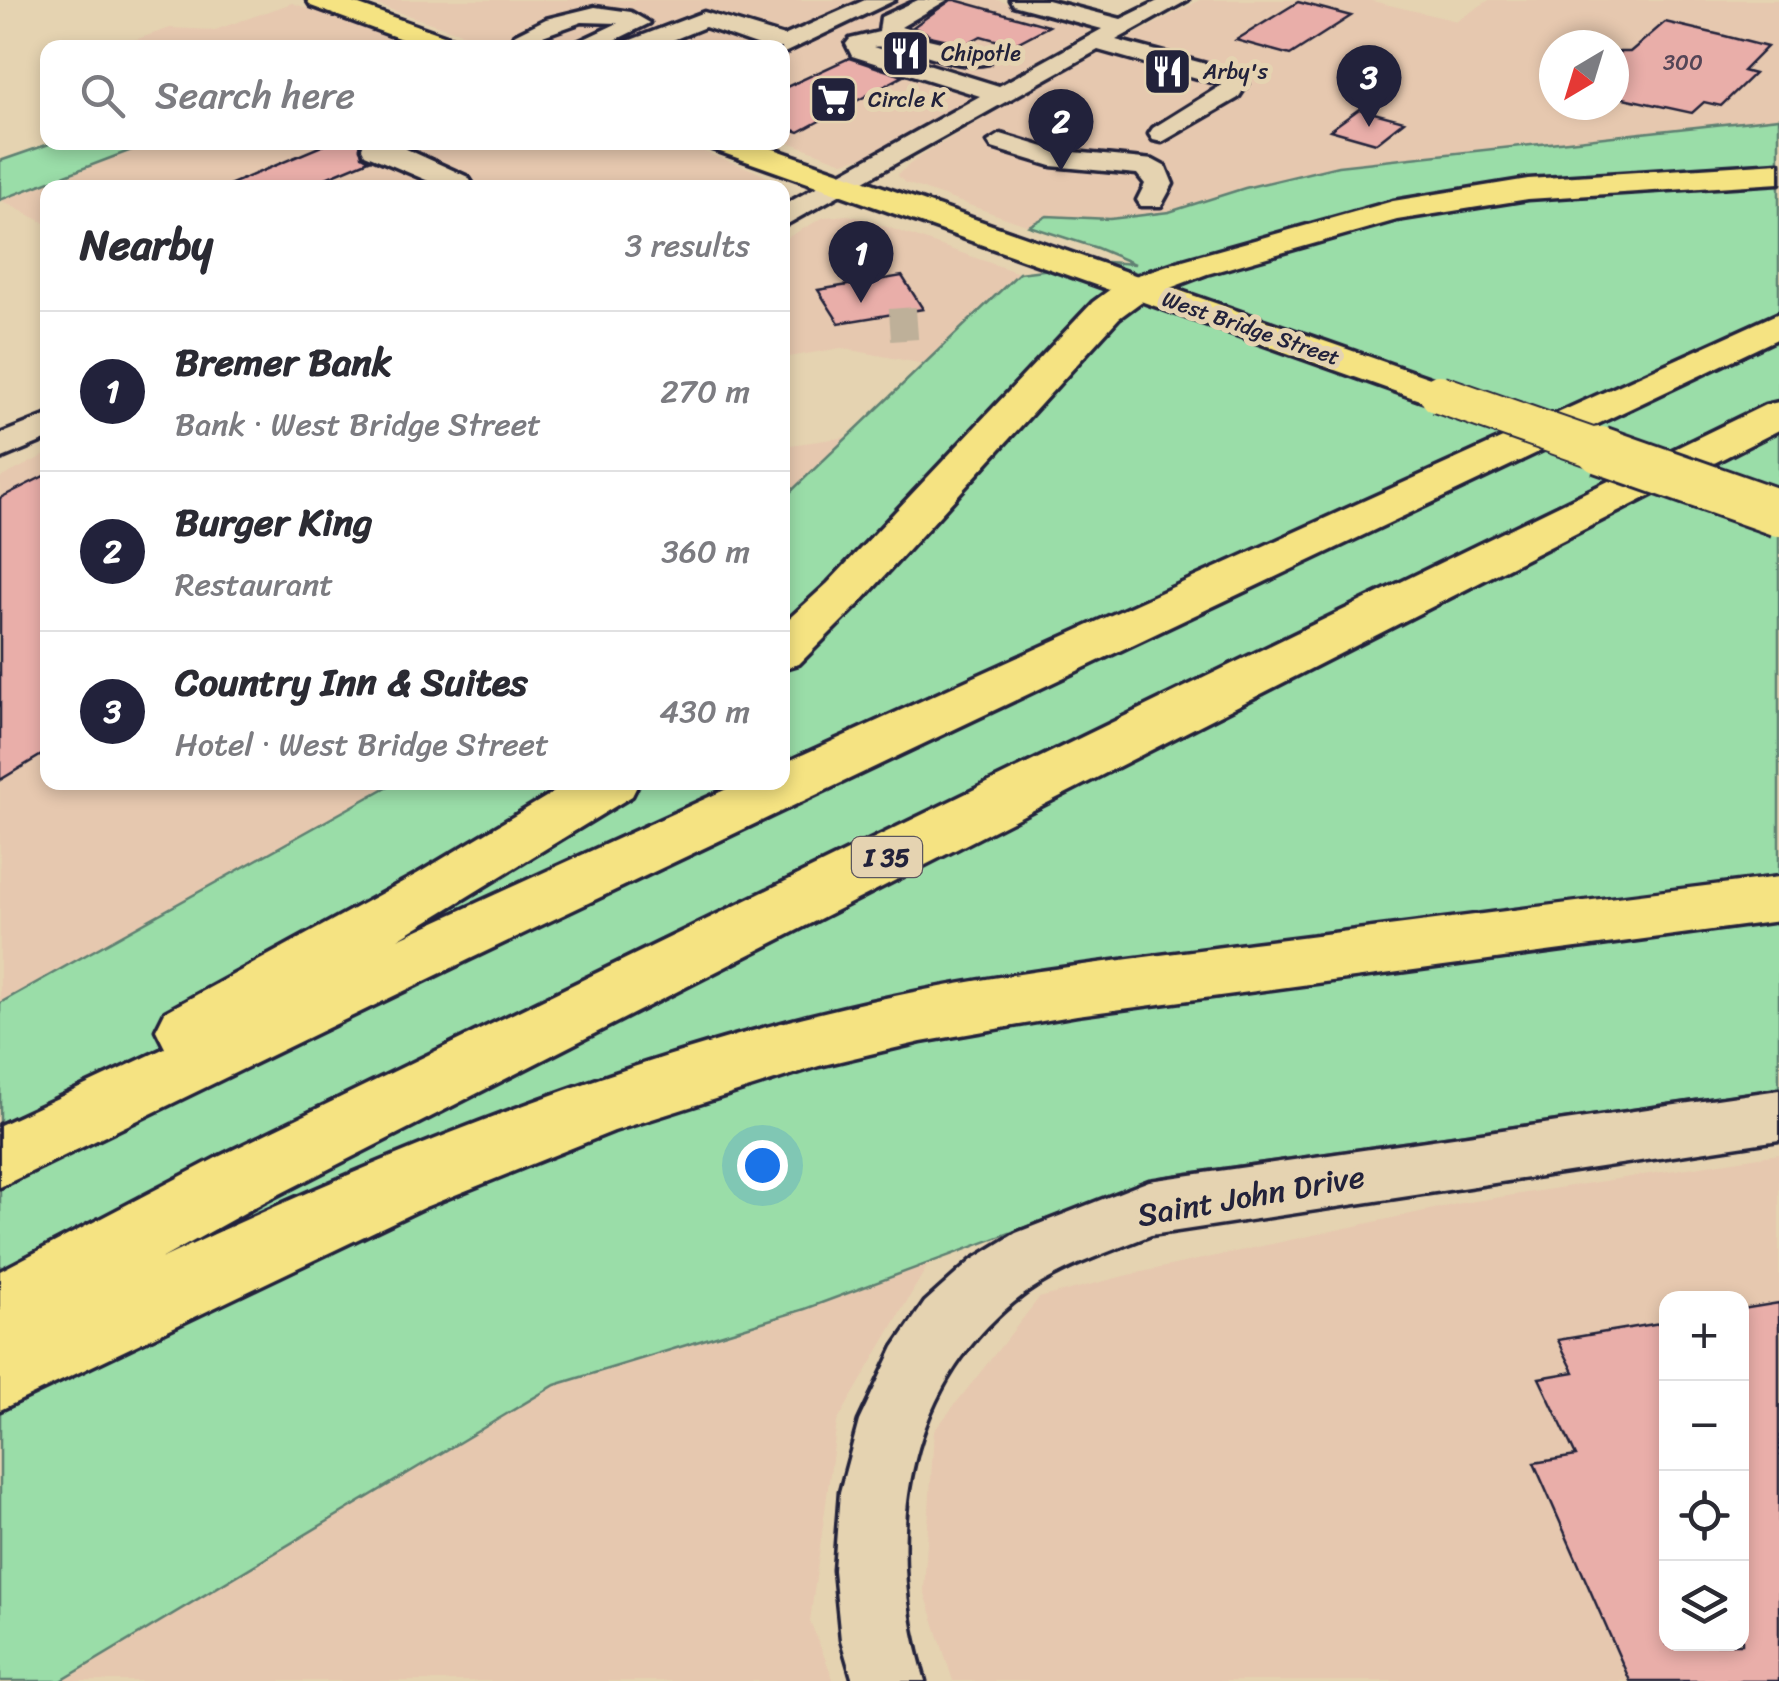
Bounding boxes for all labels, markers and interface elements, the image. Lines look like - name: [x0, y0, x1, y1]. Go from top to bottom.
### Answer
- restaurant icon: Chipotle: [880, 27, 932, 79]
- north arrow: [1539, 30, 1629, 120]
- place label: Chipotle: [941, 34, 1021, 73]
- search box: [40, 40, 790, 150]
- house number: 300: [1663, 43, 1703, 82]
- pin: 3: [1336, 44, 1402, 127]
- restaurant icon: Arby's: [1142, 45, 1194, 97]
- place label: Arby's: [1202, 52, 1269, 91]
- text: Search here: [155, 62, 355, 129]
- icon: search: [75, 68, 130, 123]
- supermarket icon: Circle K: [807, 73, 859, 125]
- place label: Circle K: [868, 80, 946, 119]
- pin: 2: [1028, 89, 1094, 171]
- text: Nearby: [80, 208, 213, 282]
- text: 3 results: [625, 217, 750, 274]
- pin: 1: [828, 220, 894, 303]
- street label: West Bridge Street: [1157, 279, 1346, 377]
- text: Bremer Bank: [175, 329, 392, 396]
- text: 1: [106, 363, 119, 420]
- text: 270 m: [660, 363, 750, 420]
- text: Bank · West Bridge Street: [175, 396, 541, 453]
- text: Burger King: [175, 489, 372, 556]
- text: 2: [103, 523, 122, 580]
- text: 360 m: [661, 523, 750, 580]
- text: Restaurant: [175, 556, 333, 613]
- text: Country Inn & Suites: [175, 649, 528, 716]
- text: 3: [104, 683, 121, 740]
- text: 430 m: [659, 683, 750, 740]
- text: Hotel · West Bridge Street: [175, 716, 549, 773]
- road number: I 35: [852, 837, 922, 877]
- your location: [737, 1140, 788, 1191]
- street label: Saint John Drive: [1133, 1148, 1369, 1244]
- map controls: [1659, 1291, 1749, 1651]
- button: +: [1659, 1291, 1749, 1381]
- button: −: [1659, 1381, 1749, 1471]
- button: locate: [1659, 1471, 1749, 1561]
- button: layers: [1659, 1561, 1749, 1651]

